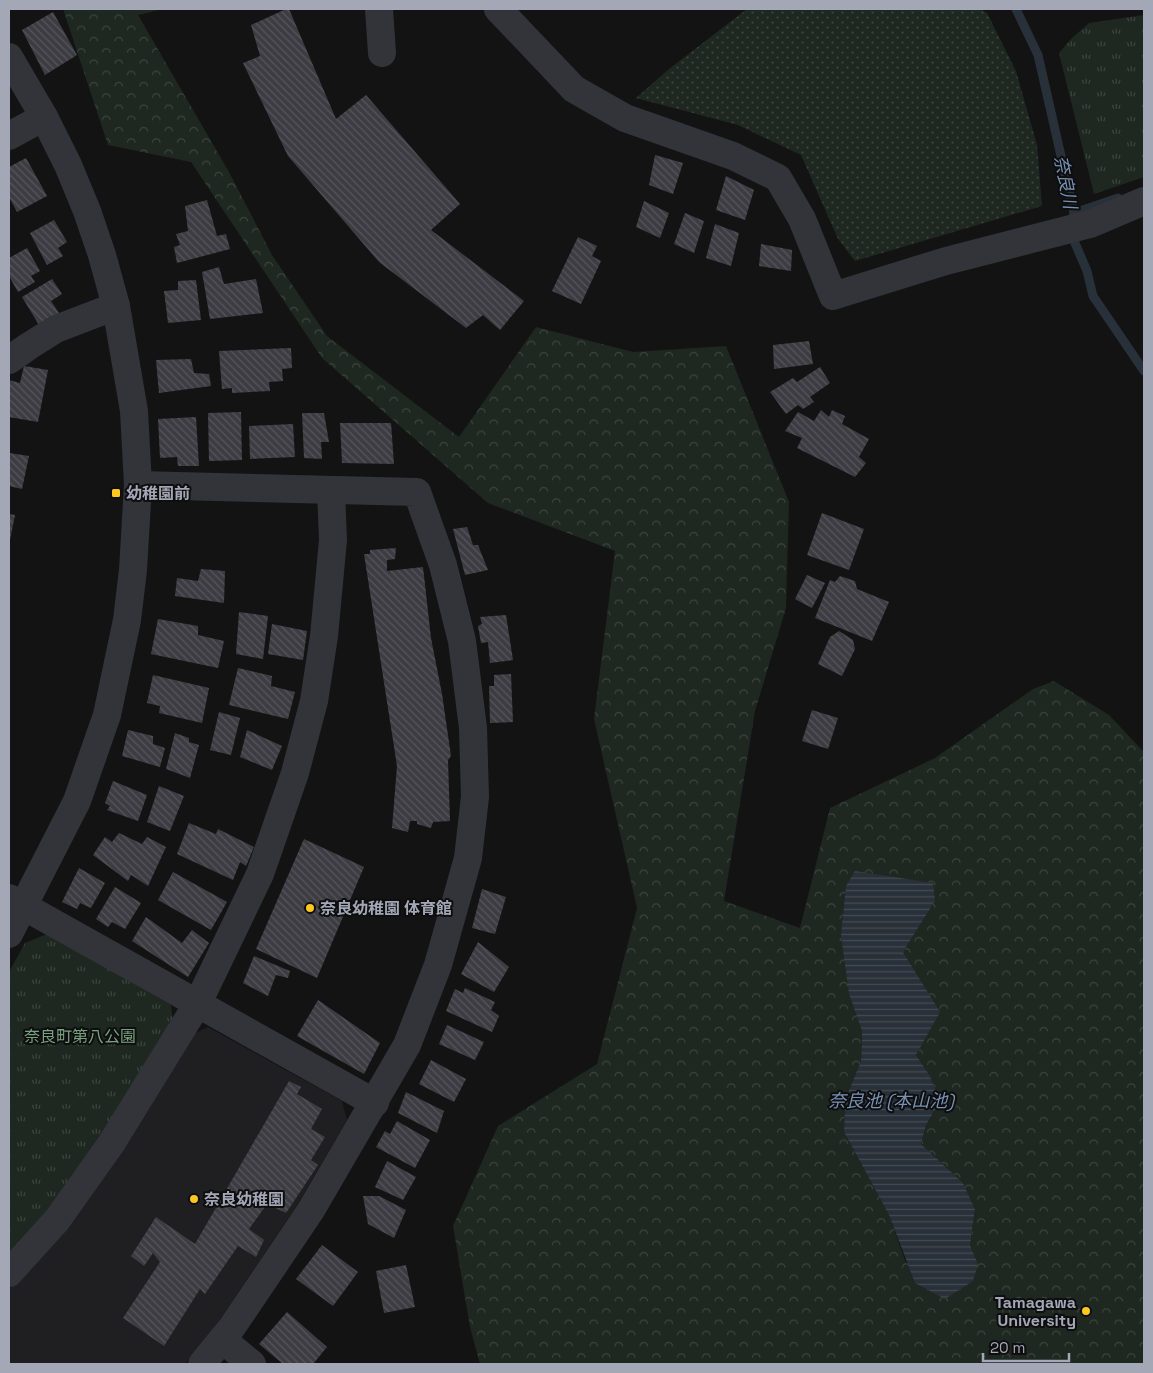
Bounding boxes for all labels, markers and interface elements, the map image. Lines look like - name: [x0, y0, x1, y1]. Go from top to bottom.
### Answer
- water label: 奈良川: [1050, 153, 1083, 213]
- place label: 幼稚園前: [126, 483, 190, 504]
- marker: 幼稚園前: [110, 487, 122, 499]
- place label: 奈良幼稚園 体育館: [320, 898, 452, 919]
- marker: 奈良幼稚園 体育館: [304, 902, 316, 914]
- park label: 奈良町第八公園: [24, 1026, 136, 1047]
- water label: 奈良池 (本山池): [828, 1089, 956, 1112]
- place label: 奈良幼稚園: [204, 1189, 284, 1210]
- marker: 奈良幼稚園: [188, 1193, 200, 1205]
- place label: Tamagawa University: [995, 1292, 1076, 1331]
- marker: Tamagawa University: [1080, 1305, 1092, 1317]
- scale bar: [983, 1330, 1069, 1362]
- text: 20 m: [990, 1338, 1025, 1357]

